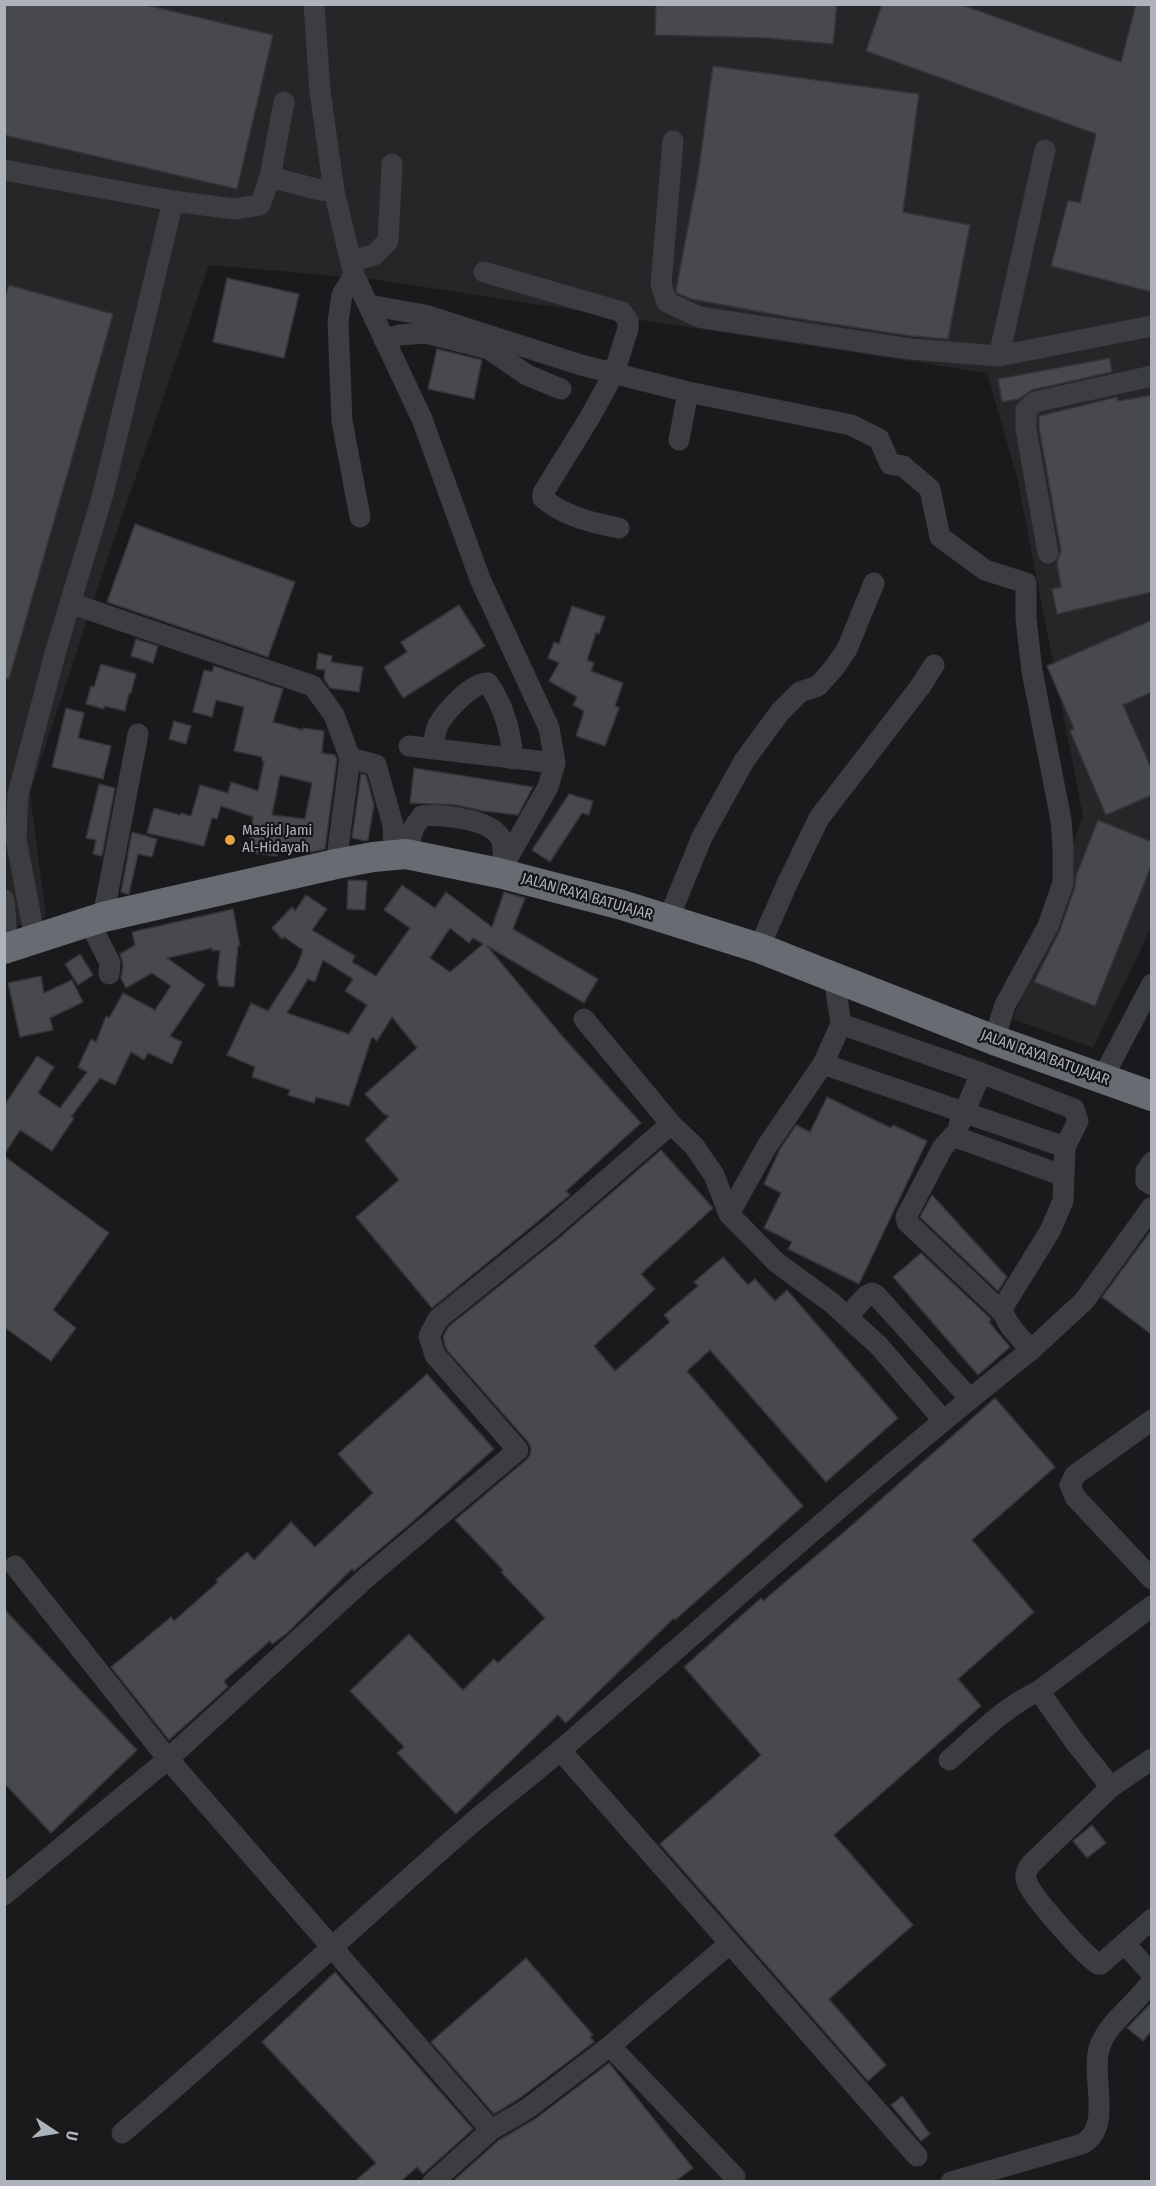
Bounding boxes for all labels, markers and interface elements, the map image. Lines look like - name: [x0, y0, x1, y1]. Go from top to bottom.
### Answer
- place label: Masjid Jami Al-Hidayah: [242, 822, 312, 857]
- marker: Masjid Jami Al-Hidayah: [223, 833, 237, 847]
- street label: JALAN RAYA BATUJAJAR: [519, 870, 655, 924]
- street label: JALAN RAYA BATUJAJAR: [978, 1026, 1112, 1090]
- north arrow: [24, 2102, 84, 2162]
- text: U: [62, 2129, 82, 2142]

